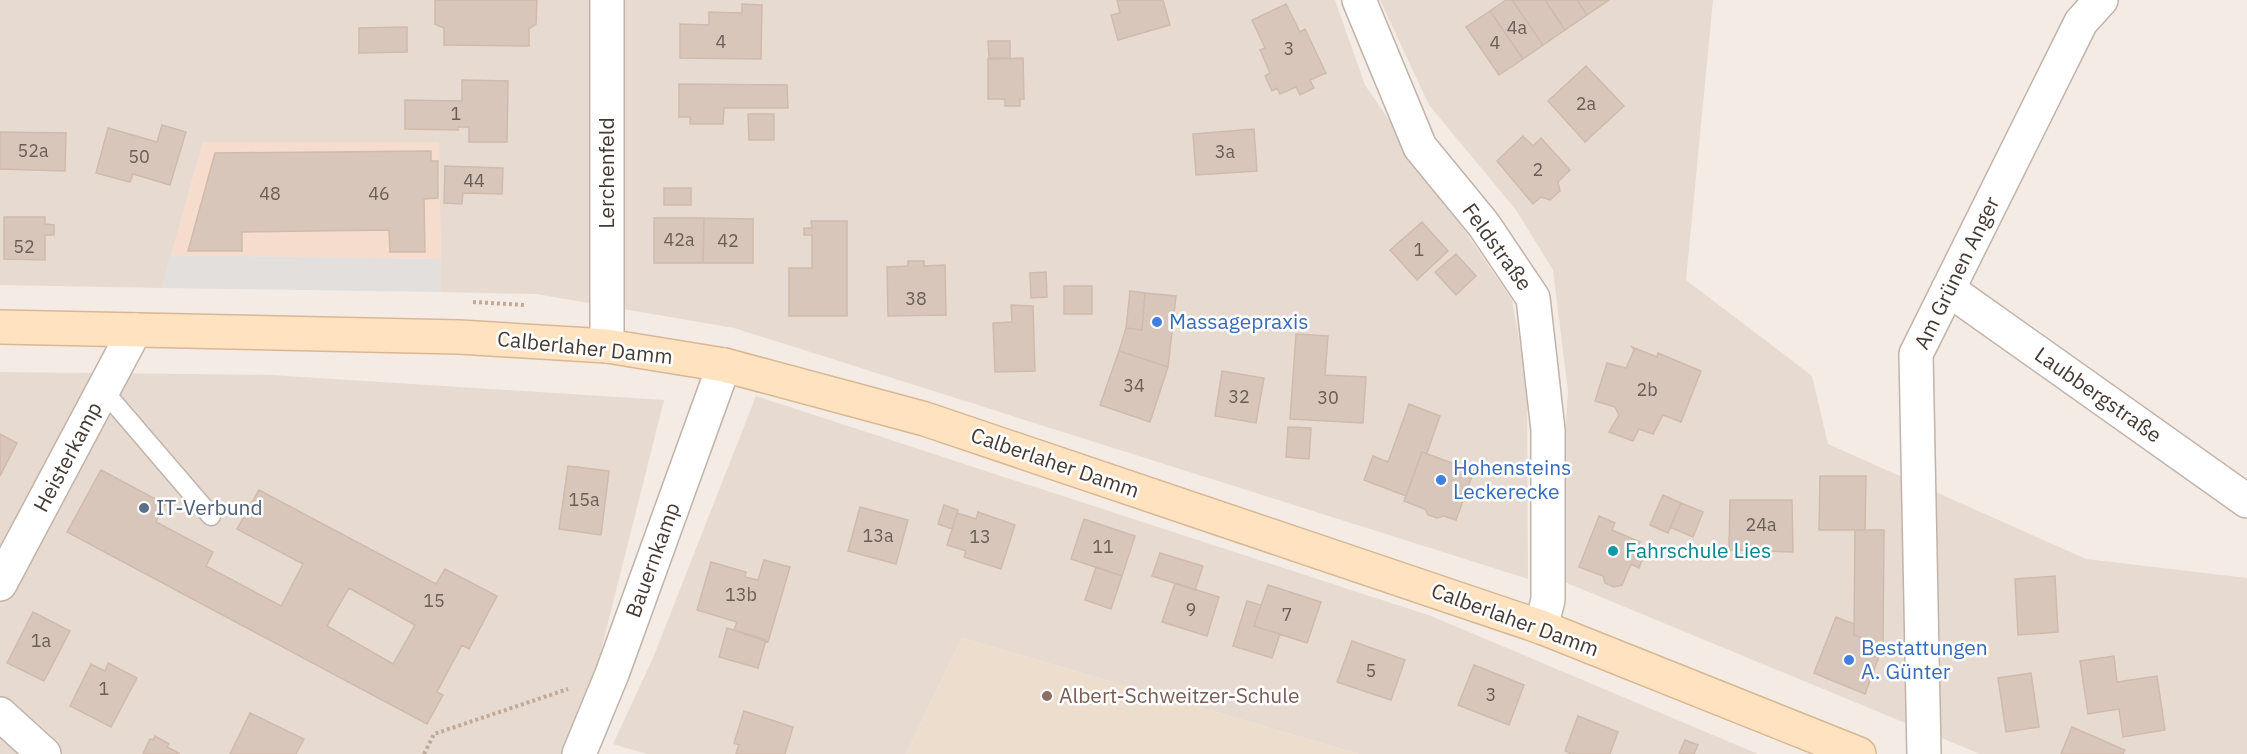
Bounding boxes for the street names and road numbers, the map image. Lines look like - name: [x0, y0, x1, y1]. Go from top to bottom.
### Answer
- street label: Lerchenfeld: [592, 117, 620, 229]
- street label: Am Grünen Anger: [1907, 191, 2005, 354]
- street label: Feldstraße: [1457, 197, 1539, 296]
- street label: Calberlaher Damm: [496, 324, 674, 370]
- street label: Laubbergstraße: [2029, 340, 2168, 448]
- street label: Heisterkamp: [26, 397, 108, 516]
- street label: Calberlaher Damm: [967, 420, 1143, 504]
- street label: Bauernkamp: [618, 498, 686, 621]
- street label: Calberlaher Damm: [1428, 576, 1603, 662]

